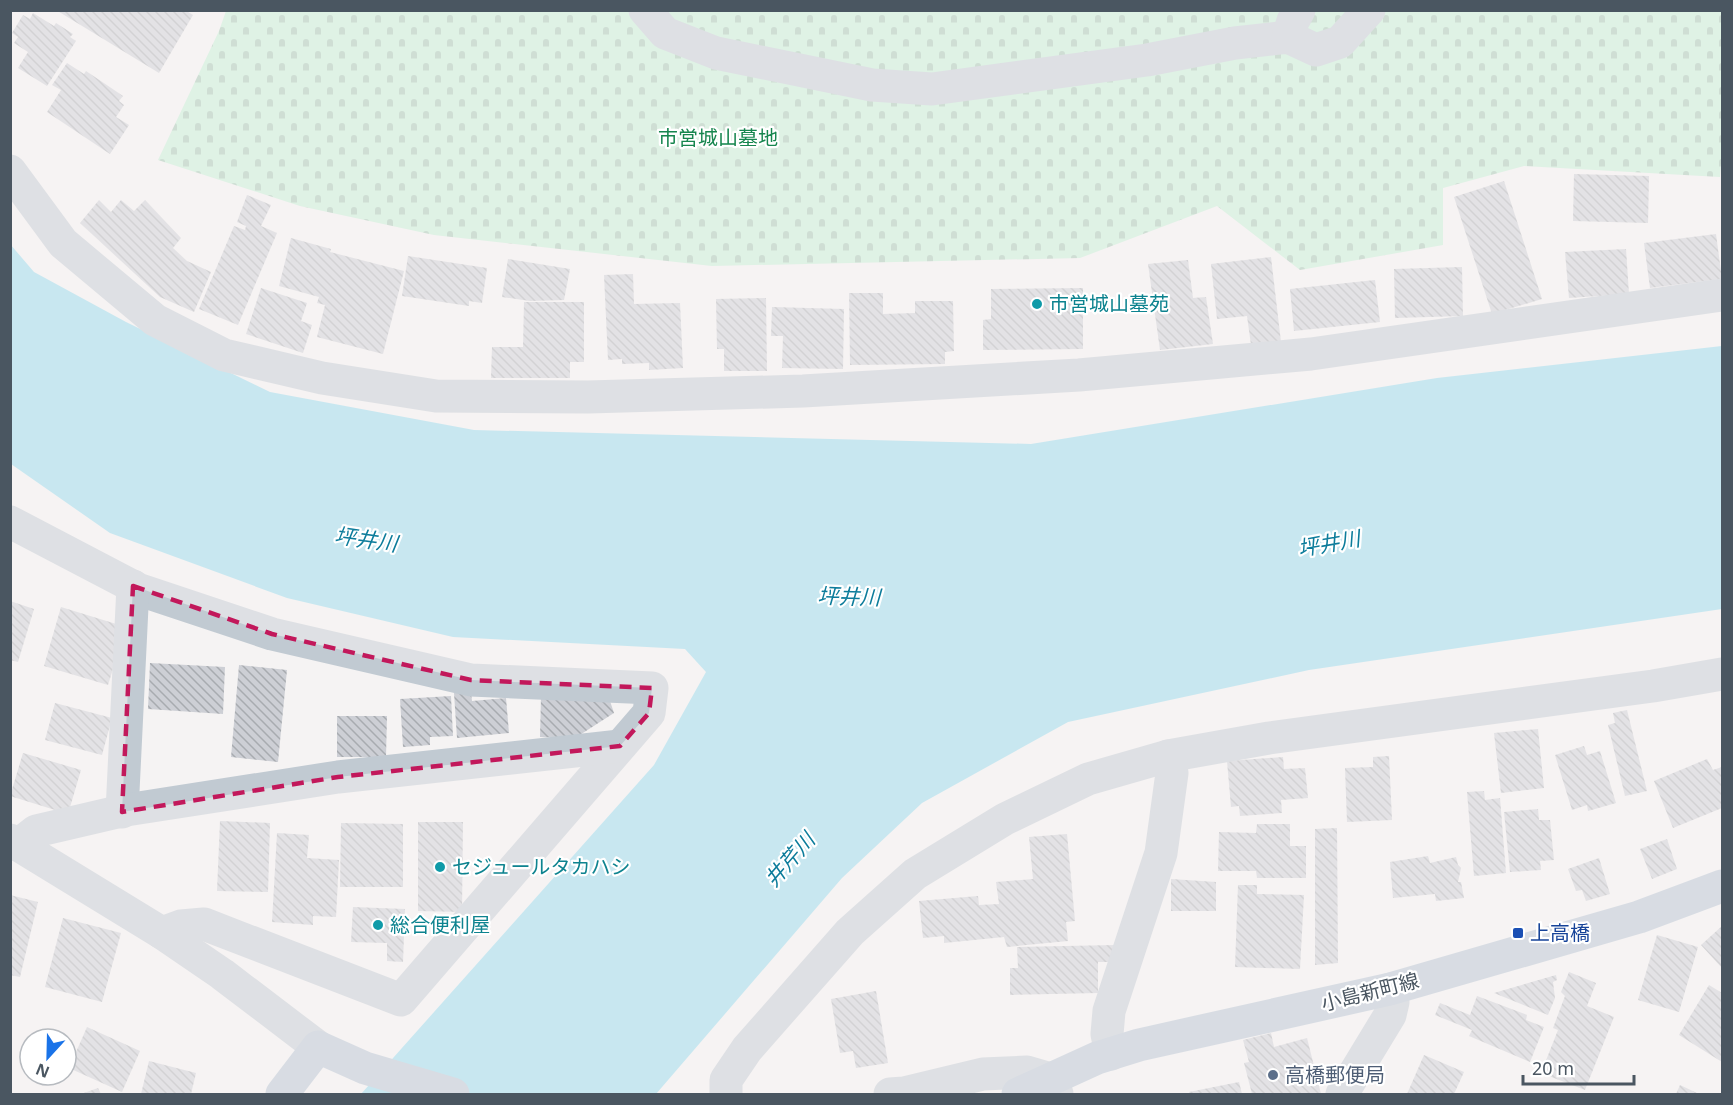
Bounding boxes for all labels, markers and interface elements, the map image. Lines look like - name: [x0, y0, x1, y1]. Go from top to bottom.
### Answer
- park label: 市営城山墓地: [658, 124, 778, 151]
- place label: 市営城山墓苑: [1049, 290, 1169, 317]
- marker: 市営城山墓苑: [1030, 297, 1044, 311]
- water label: 坪井川: [333, 521, 401, 558]
- water label: 坪井川: [1295, 523, 1364, 562]
- water label: 坪井川: [817, 581, 883, 611]
- water label: 井芹川: [758, 825, 822, 892]
- place label: セジュールタカハシ: [452, 853, 631, 880]
- marker: セジュールタカハシ: [433, 860, 447, 874]
- place label: 総合便利屋: [390, 911, 490, 938]
- marker: 総合便利屋: [371, 918, 385, 932]
- place label: 上高橋: [1530, 919, 1590, 946]
- marker: 上高橋: [1511, 926, 1525, 940]
- street label: 小島新町線: [1318, 966, 1422, 1017]
- north arrow: [18, 1027, 78, 1087]
- scale bar: [1523, 1048, 1634, 1086]
- text: 20 m: [1532, 1056, 1574, 1080]
- text: N: [32, 1058, 53, 1084]
- place label: 高橋郵便局: [1285, 1061, 1385, 1088]
- marker: 高橋郵便局: [1266, 1068, 1280, 1082]

